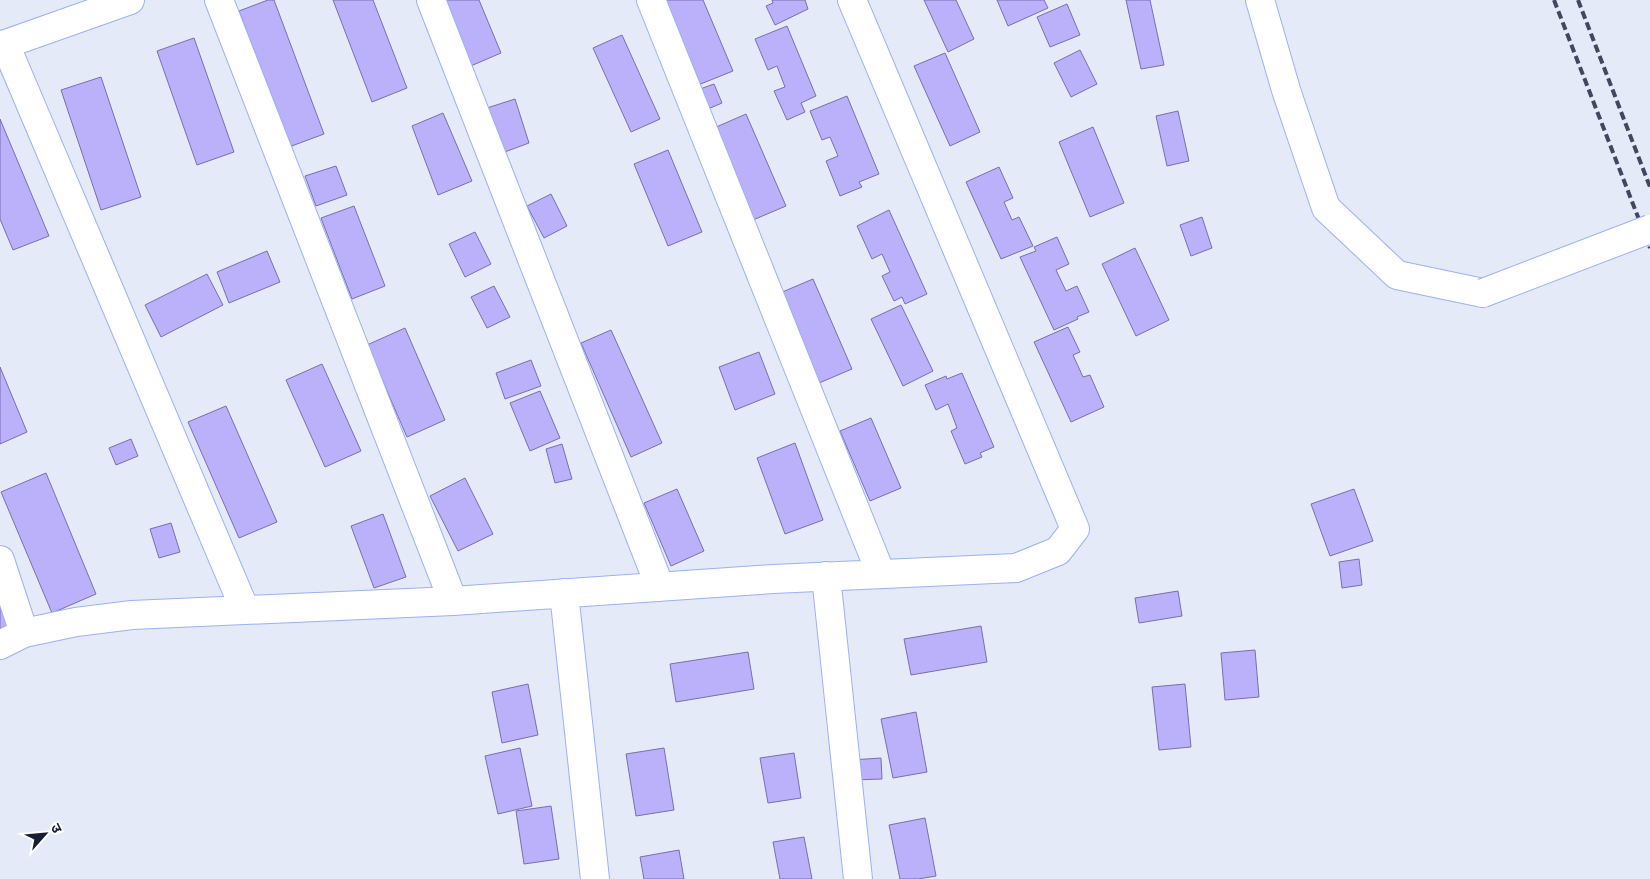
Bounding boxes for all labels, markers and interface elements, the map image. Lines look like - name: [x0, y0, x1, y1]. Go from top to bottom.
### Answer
- north arrow: [20, 809, 70, 859]
- text: उ: [47, 821, 66, 837]

